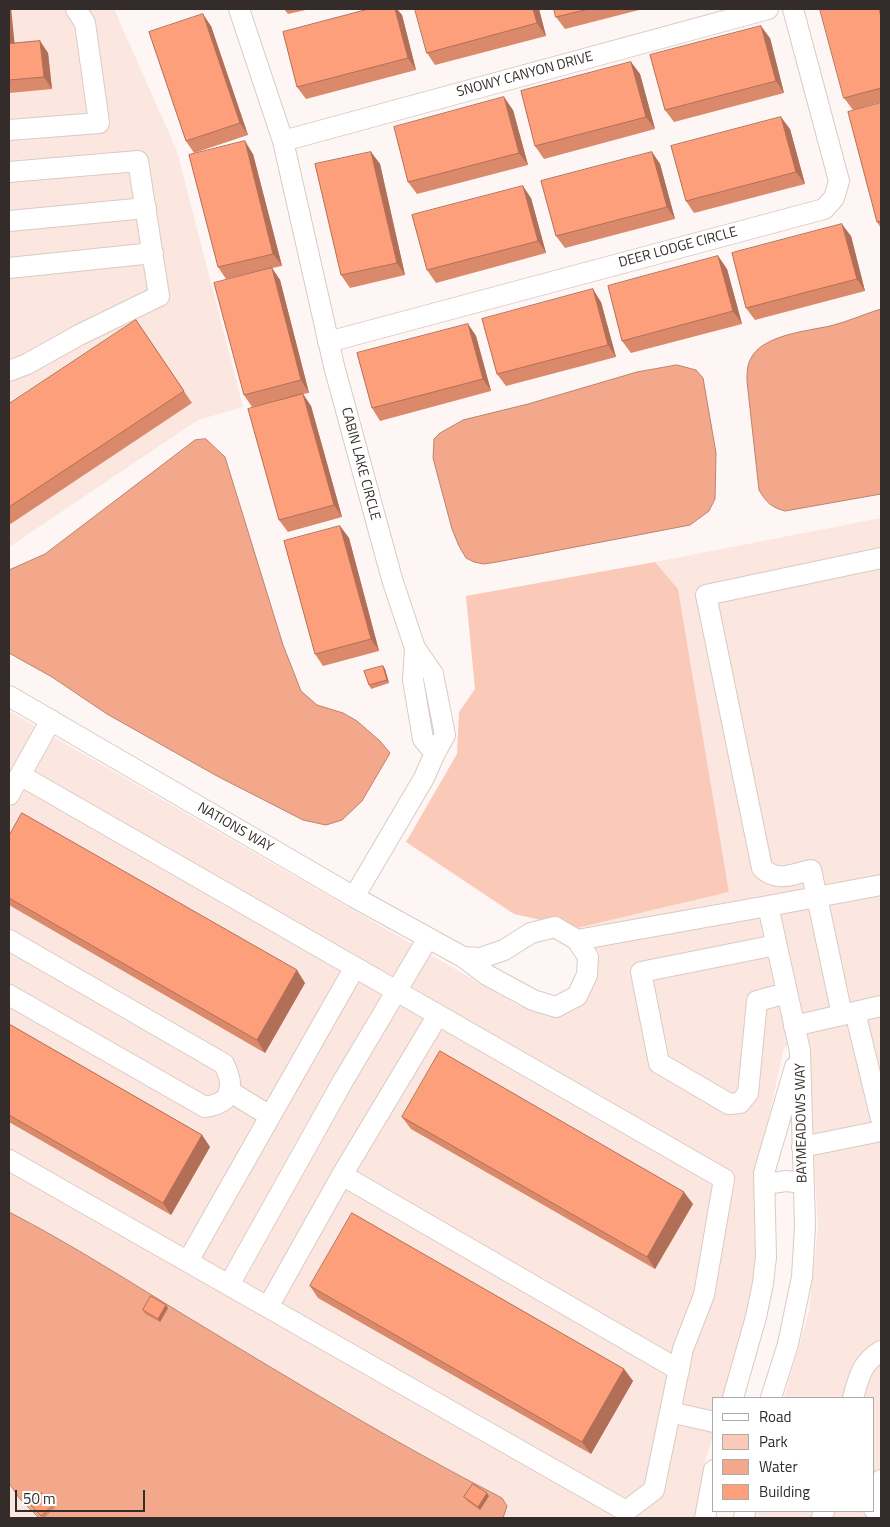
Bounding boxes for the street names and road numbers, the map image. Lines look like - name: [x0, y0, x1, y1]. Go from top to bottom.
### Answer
- street label: SNOWY CANYON DRIVE: [455, 49, 595, 101]
- street label: DEER LODGE CIRCLE: [617, 224, 739, 272]
- street label: CABIN LAKE CIRCLE: [337, 406, 383, 522]
- street label: NATIONS WAY: [194, 800, 276, 856]
- street label: BAYMEADOWS WAY: [793, 1063, 811, 1183]

